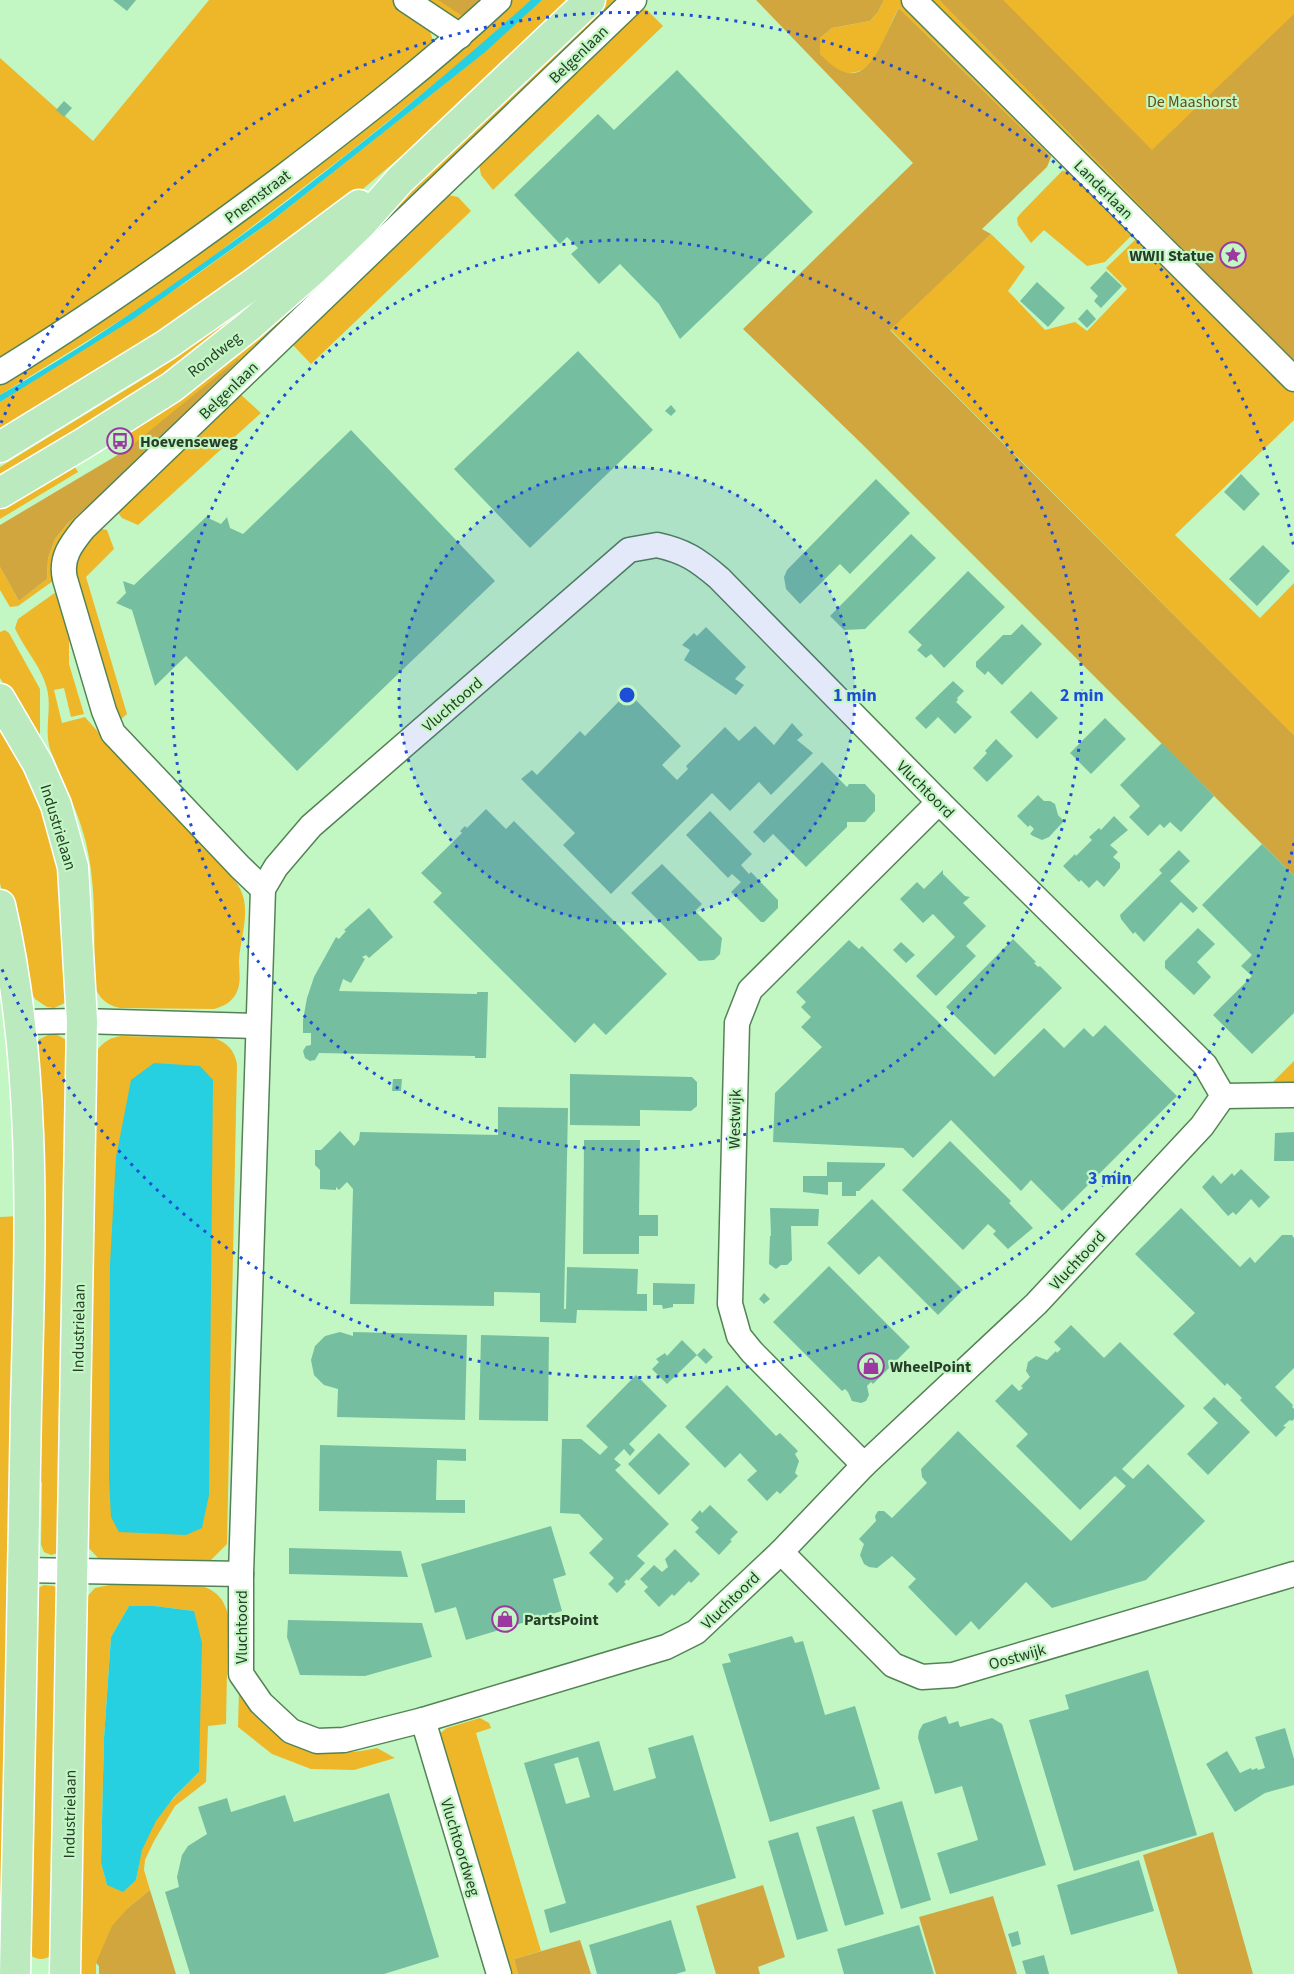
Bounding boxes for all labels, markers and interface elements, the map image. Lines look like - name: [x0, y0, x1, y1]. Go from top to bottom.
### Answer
- street label: Belgenlaan: [544, 21, 613, 89]
- park label: De Maashorst: [1147, 91, 1238, 113]
- street label: Landerlaan: [1069, 155, 1138, 224]
- street label: Pnemstraat: [220, 164, 296, 229]
- place icon: WWII Statue: [1218, 240, 1248, 270]
- place label: WWII Statue: [1129, 245, 1214, 267]
- street label: Rondweg: [183, 327, 246, 383]
- street label: Belgenlaan: [194, 357, 263, 425]
- bus stop icon: Hoevenseweg: [105, 426, 135, 456]
- place label: Hoevenseweg: [140, 431, 238, 453]
- street label: Vluchtoord: [418, 672, 488, 737]
- text: 1 min: [833, 683, 877, 708]
- text: 2 min: [1060, 683, 1104, 708]
- centre of rings: [617, 685, 637, 705]
- street label: Vluchtoord: [891, 756, 959, 824]
- street label: Industrielaan: [35, 782, 82, 873]
- street label: Westwijk: [723, 1089, 747, 1149]
- text: 3 min: [1088, 1166, 1132, 1191]
- street label: Vluchtoord: [1045, 1226, 1111, 1295]
- street label: Industrielaan: [67, 1283, 91, 1373]
- shop icon: WheelPoint: [856, 1351, 886, 1381]
- place label: WheelPoint: [890, 1356, 971, 1378]
- street label: Vluchtoord: [696, 1567, 765, 1634]
- street label: Vluchtoord: [231, 1590, 253, 1664]
- shop icon: PartsPoint: [490, 1604, 520, 1634]
- place label: PartsPoint: [524, 1609, 599, 1631]
- street label: Oostwijk: [986, 1638, 1048, 1676]
- street label: Industrielaan: [58, 1769, 82, 1859]
- street label: Vluchtoordweg: [435, 1796, 485, 1899]

